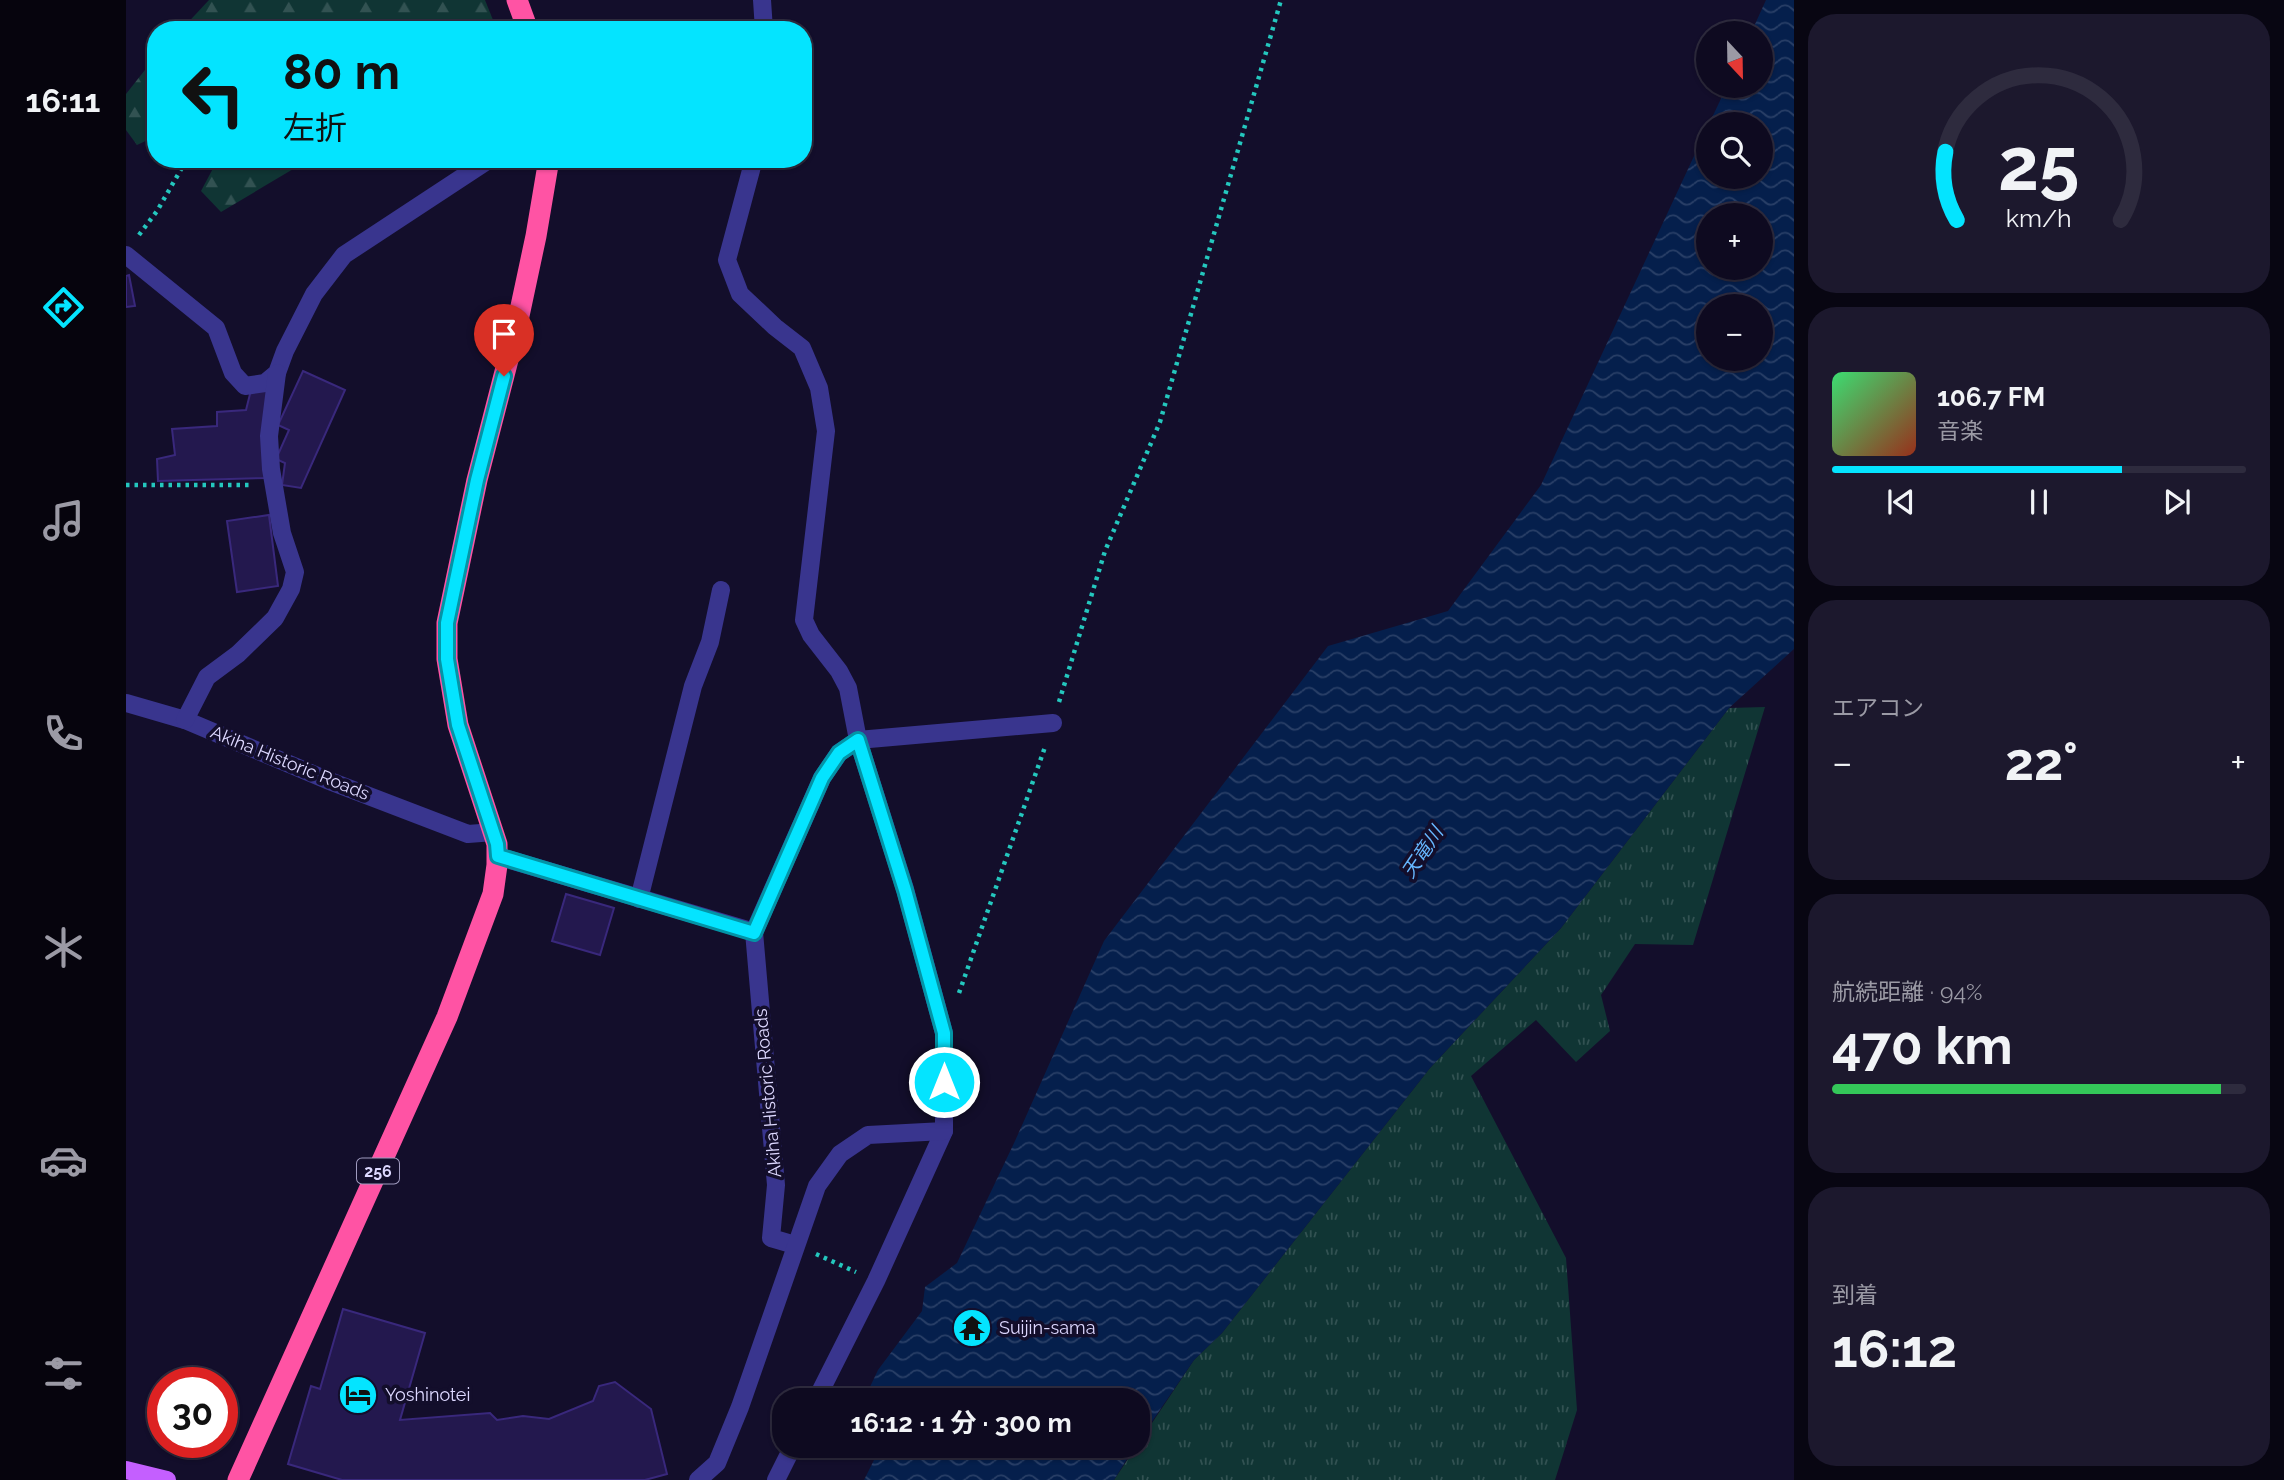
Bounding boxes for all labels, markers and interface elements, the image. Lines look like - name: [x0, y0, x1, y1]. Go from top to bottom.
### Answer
- north arrow: [1696, 21, 1773, 98]
- map controls: [1696, 21, 1773, 371]
- text: 80 m: [283, 43, 400, 100]
- icon: left: [168, 49, 259, 140]
- text: 16:11: [26, 82, 100, 119]
- text: 左折: [283, 109, 347, 146]
- button: search: [1696, 112, 1773, 189]
- text: 25: [1998, 122, 2080, 207]
- text: km/h: [2006, 202, 2072, 232]
- button: +: [1696, 203, 1773, 280]
- icon: directions: [39, 283, 88, 332]
- button: −: [1696, 294, 1773, 371]
- pin: [474, 304, 534, 376]
- icon: arrive: [485, 315, 523, 353]
- text: 106.7 FM: [1937, 382, 2045, 412]
- text: 音楽: [1937, 417, 1983, 444]
- icon: previous: [1882, 483, 1920, 521]
- icon: pause: [2020, 483, 2058, 521]
- icon: next: [2158, 483, 2196, 521]
- icon: music: [39, 496, 88, 545]
- text: エアコン: [1832, 694, 1924, 721]
- icon: phone: [39, 709, 88, 758]
- street label: Akiha Historic Roads: [208, 721, 373, 804]
- text: 22°: [2005, 731, 2078, 792]
- text: −: [1832, 740, 1852, 785]
- text: +: [2230, 740, 2246, 785]
- water label: 天竜川: [1397, 821, 1448, 882]
- icon: climate: [39, 923, 88, 972]
- text: 航続距離 · 94%: [1832, 978, 1983, 1005]
- street label: Akiha Historic Roads: [750, 1007, 785, 1178]
- text: 470 km: [1832, 1015, 2013, 1076]
- position arrow: [907, 1045, 981, 1119]
- icon: car: [39, 1136, 88, 1185]
- road number: 256: [357, 1158, 399, 1184]
- text: 到着: [1832, 1281, 1878, 1308]
- temple icon: Suijin-sama: [951, 1307, 993, 1349]
- place label: Suijin-sama: [999, 1317, 1095, 1338]
- text: 16:12: [1832, 1318, 1957, 1379]
- icon: filters: [39, 1349, 88, 1398]
- speed limit sign: 30: [147, 1367, 238, 1458]
- hotel icon: Yoshinotei: [337, 1374, 379, 1416]
- place label: Yoshinotei: [385, 1384, 470, 1405]
- text: 16:12 · 1 分 · 300 m: [850, 1408, 1072, 1438]

